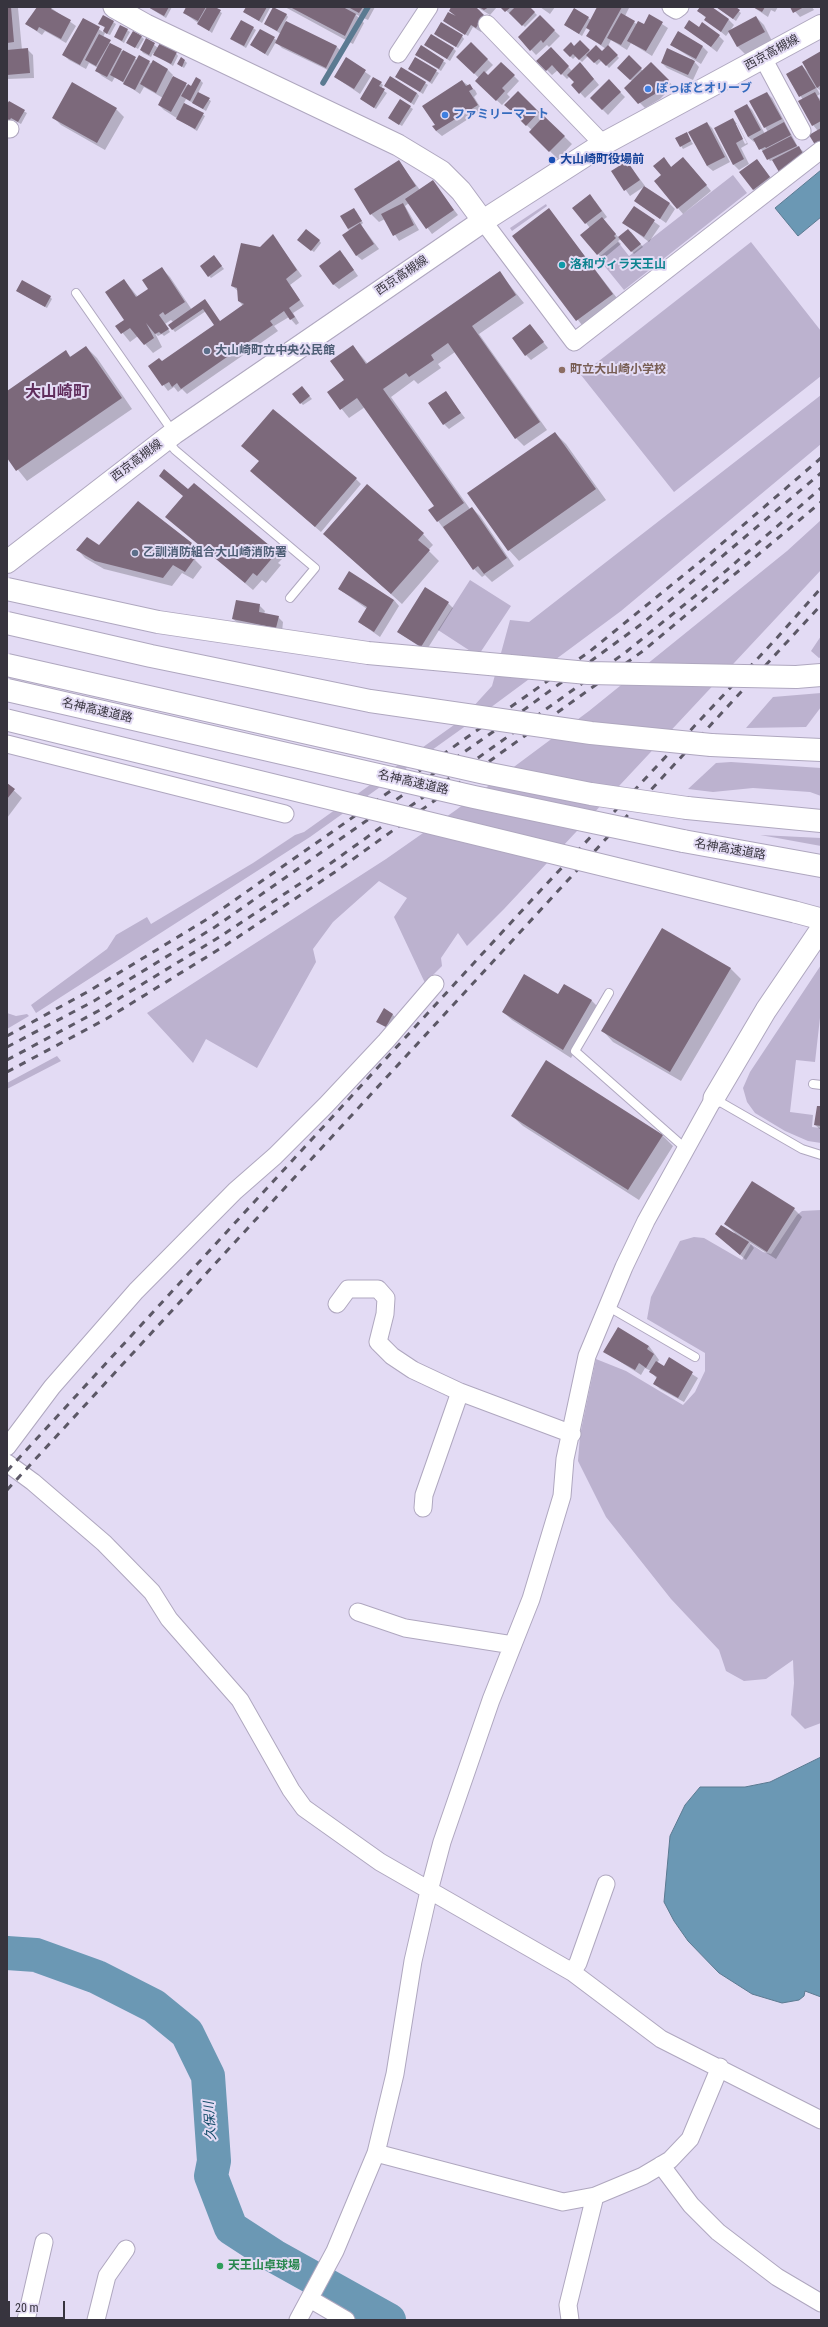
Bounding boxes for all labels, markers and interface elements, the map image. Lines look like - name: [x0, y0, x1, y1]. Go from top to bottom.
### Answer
- street label: 西京高槻線: [742, 32, 802, 74]
- place label: ぽっぽとオリーブ: [656, 82, 752, 96]
- marker: ぽっぽとオリーブ: [643, 84, 653, 94]
- place label: ファミリーマート: [453, 108, 549, 122]
- marker: ファミリーマート: [440, 110, 450, 120]
- place label: 大山崎町役場前: [560, 153, 644, 167]
- marker: 大山崎町役場前: [547, 155, 557, 165]
- street label: 西京高槻線: [373, 253, 431, 299]
- place label: 洛和ヴィラ天王山: [570, 258, 666, 272]
- marker: 洛和ヴィラ天王山: [557, 260, 567, 270]
- place label: 大山崎町立中央公民館: [215, 344, 335, 358]
- marker: 大山崎町立中央公民館: [202, 346, 212, 356]
- place label: 町立大山崎小学校: [570, 363, 666, 377]
- marker: 町立大山崎小学校: [557, 365, 567, 375]
- district label: 大山崎町: [25, 383, 89, 403]
- street label: 西京高槻線: [109, 437, 165, 485]
- place label: 乙訓消防組合大山崎消防署: [143, 546, 287, 560]
- marker: 乙訓消防組合大山崎消防署: [130, 548, 140, 558]
- street label: 名神高速道路: [60, 696, 134, 726]
- street label: 名神高速道路: [376, 768, 450, 798]
- street label: 名神高速道路: [693, 837, 767, 863]
- water label: 久保川: [202, 2101, 220, 2141]
- place label: 天王山卓球場: [228, 2259, 300, 2273]
- marker: 天王山卓球場: [215, 2261, 225, 2271]
- scale bar: [10, 2293, 67, 2319]
- text: 20 m: [15, 2301, 39, 2315]

